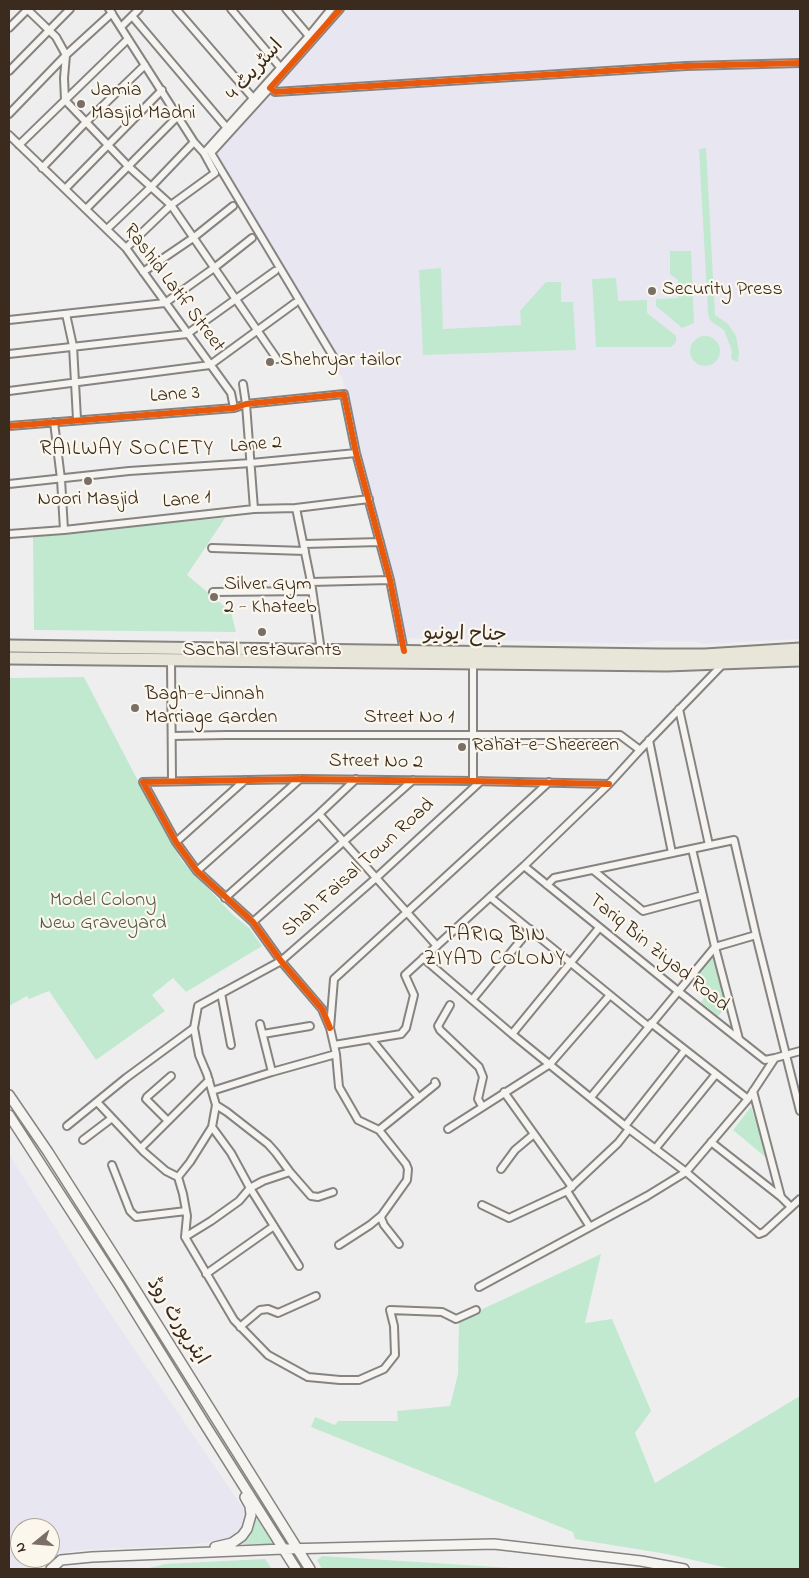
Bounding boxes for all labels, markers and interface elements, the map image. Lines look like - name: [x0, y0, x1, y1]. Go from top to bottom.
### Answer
- street label: اسٹریٹ 4: [222, 35, 290, 107]
- place label: Jamia Masjid Madni: [91, 80, 196, 127]
- marker: Jamia Masjid Madni: [75, 98, 87, 110]
- street label: Rashid Latif Street: [117, 220, 229, 358]
- place label: Security Press: [662, 279, 783, 303]
- marker: Security Press: [646, 285, 658, 297]
- place label: Shehryar tailor: [280, 350, 401, 374]
- marker: Shehryar tailor: [264, 356, 276, 368]
- street label: Lane 3: [149, 382, 201, 410]
- street label: Lane 2: [229, 432, 283, 460]
- district label: RAILWAY SOCIETY: [38, 438, 216, 464]
- marker: Noori Masjid: [82, 475, 94, 487]
- street label: Lane 1: [162, 487, 212, 515]
- place label: Noori Masjid: [37, 489, 139, 513]
- place label: Silver Gym 2 - Khateeb: [224, 574, 317, 621]
- marker: Silver Gym 2 - Khateeb: [208, 591, 220, 603]
- street label: جناح ایونیو: [423, 623, 507, 649]
- marker: Sachal restaurants: [256, 626, 268, 638]
- place label: Sachal restaurants: [182, 640, 342, 664]
- place label: Bagh-e-Jinnah Marriage Garden: [145, 684, 277, 731]
- marker: Bagh-e-Jinnah Marriage Garden: [129, 702, 141, 714]
- street label: Street No 1: [364, 707, 454, 731]
- place label: Rahat-e-Sheereen: [472, 735, 619, 759]
- marker: Rahat-e-Sheereen: [456, 741, 468, 753]
- street label: Street No 2: [329, 750, 423, 776]
- street label: Shah Faisal Town Road: [278, 794, 440, 944]
- park label: Model Colony New Graveyard: [40, 890, 166, 937]
- street label: Tariq Bin Ziyad Road: [583, 890, 733, 1018]
- district label: TARIQ BIN ZIYAD COLONY: [422, 924, 568, 974]
- street label: ایئرپورٹ روڈ: [140, 1274, 212, 1370]
- north arrow: [10, 1518, 60, 1568]
- text: N: [10, 1540, 33, 1555]

